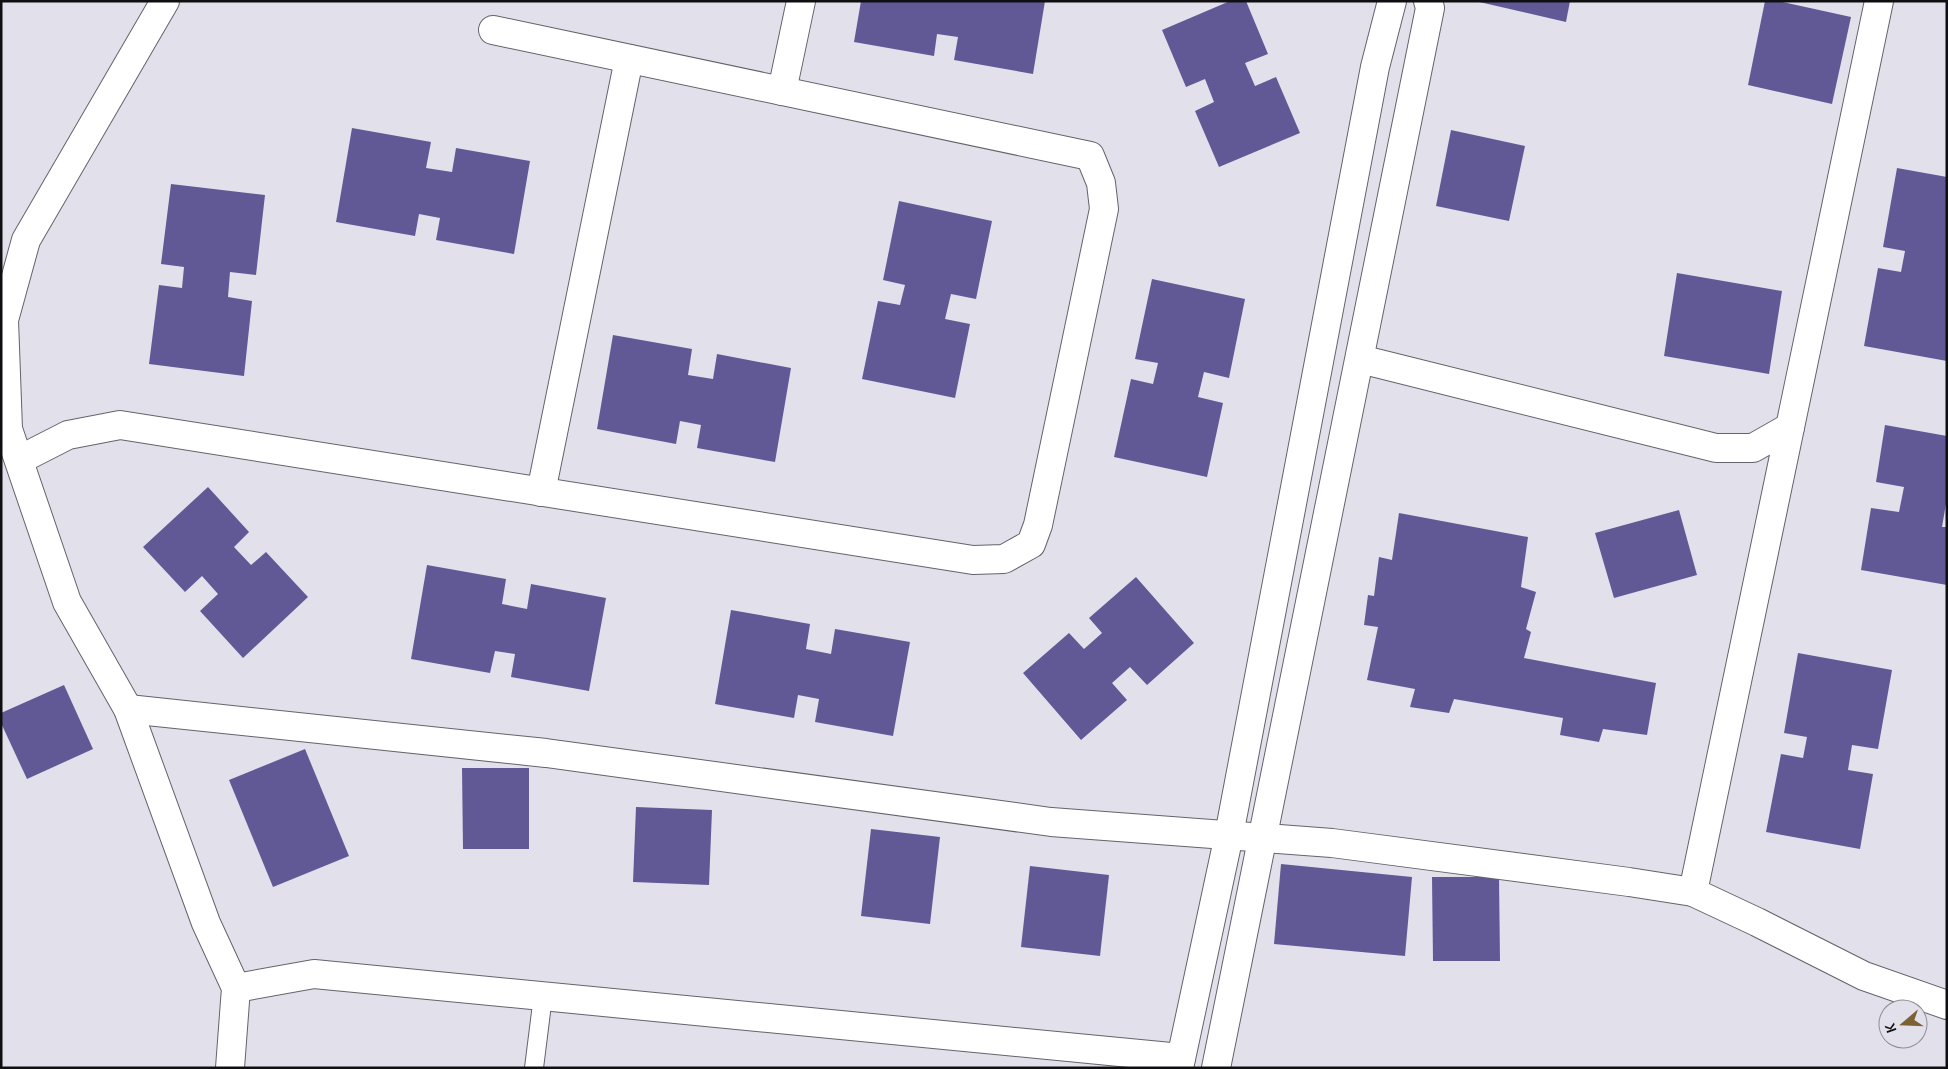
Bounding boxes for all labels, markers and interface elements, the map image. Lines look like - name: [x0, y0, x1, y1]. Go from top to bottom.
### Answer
- north arrow: [1878, 999, 1928, 1049]
- text: K: [1881, 1021, 1901, 1035]

